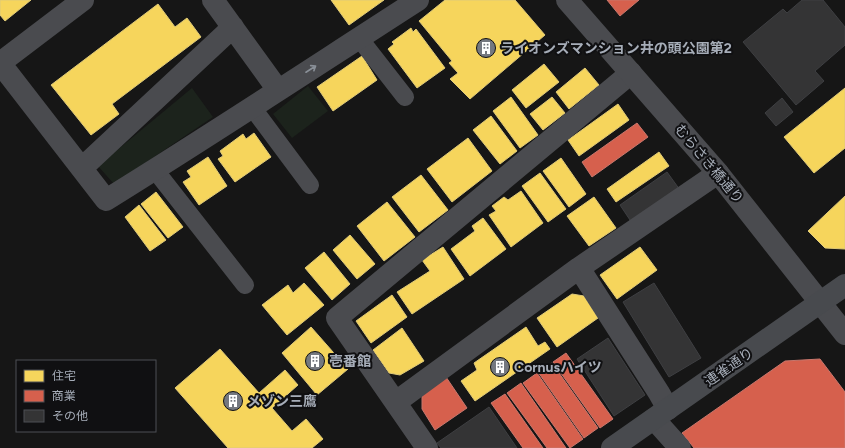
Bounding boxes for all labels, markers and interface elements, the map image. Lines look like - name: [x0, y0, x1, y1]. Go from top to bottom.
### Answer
- building icon: ライオンズマンション井の頭公園第2: [475, 37, 497, 59]
- place label: ライオンズマンション井の頭公園第2: [500, 40, 732, 57]
- one-way arrow: [305, 65, 316, 73]
- street label: むらさき橋通り: [671, 121, 747, 207]
- street label: 連雀通り: [701, 344, 757, 390]
- building icon: 壱番館: [304, 350, 326, 372]
- place label: 壱番館: [329, 353, 371, 370]
- building icon: Cornusハイツ: [489, 356, 511, 378]
- place label: Cornusハイツ: [514, 359, 602, 376]
- legend: [16, 360, 156, 432]
- text: 住宅: [52, 369, 76, 383]
- text: 商業: [52, 389, 76, 403]
- building icon: メゾン三鷹: [222, 390, 244, 412]
- place label: メゾン三鷹: [247, 393, 317, 410]
- text: その他: [52, 409, 88, 423]

